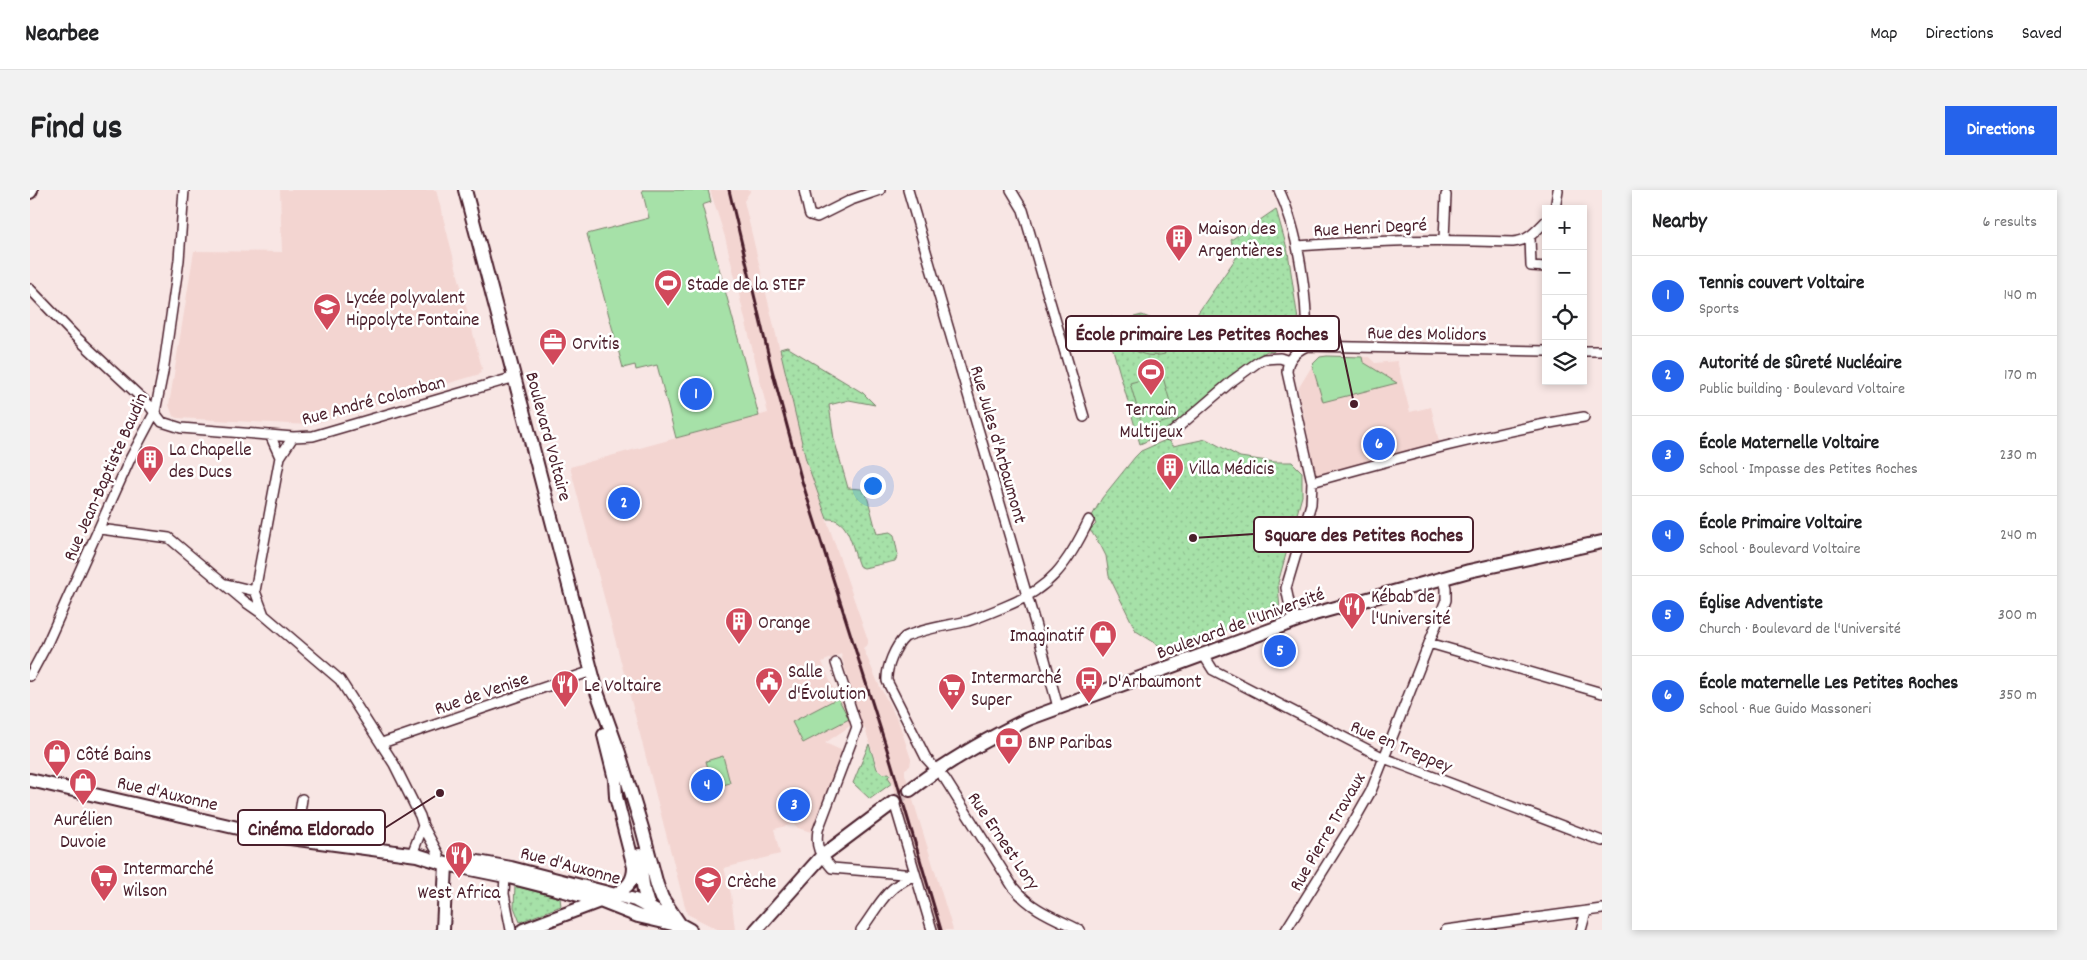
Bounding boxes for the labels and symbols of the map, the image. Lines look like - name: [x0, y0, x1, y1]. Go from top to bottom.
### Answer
- street label: Rue Henri Degré: [1313, 213, 1428, 246]
- place label: Maison des Argentières: [1198, 217, 1283, 266]
- building icon: Maison des Argentières: [1164, 223, 1194, 262]
- sports icon: Stade de la STEF: [653, 268, 683, 307]
- place label: Stade de la STEF: [687, 273, 806, 300]
- place label: Lycée polyvalent Hippolyte Fontaine: [346, 286, 479, 335]
- school or university icon: Lycée polyvalent Hippolyte Fontaine: [312, 292, 342, 331]
- callout: École primaire Les Petites Roches: [1066, 316, 1339, 351]
- street label: Rue des Molidors: [1367, 321, 1487, 350]
- text: École primaire Les Petites Roches: [1075, 322, 1329, 350]
- office icon: Orvitis: [538, 327, 568, 366]
- place label: Orvitis: [572, 332, 620, 359]
- sports icon: Terrain Multijeux: [1136, 357, 1166, 396]
- street label: Rue Jules d'Arbaumont: [961, 363, 1032, 527]
- street label: Boulevard Voltaire: [516, 369, 577, 504]
- street label: Rue André Colomban: [299, 370, 449, 435]
- pin: 1: [680, 375, 712, 413]
- street label: Rue Jean-Baptiste Baudin: [58, 389, 156, 566]
- place label: Terrain Multijeux: [1120, 398, 1182, 447]
- pin: 6: [1363, 425, 1395, 463]
- place label: La Chapelle des Ducs: [169, 438, 252, 487]
- building icon: La Chapelle des Ducs: [135, 444, 165, 483]
- building icon: Villa Médicis: [1155, 452, 1185, 491]
- place label: Villa Médicis: [1189, 457, 1275, 484]
- your location: [860, 473, 886, 499]
- pin: 2: [608, 484, 640, 522]
- callout: Square des Petites Roches: [1254, 517, 1473, 552]
- text: Square des Petites Roches: [1265, 523, 1463, 551]
- street label: Boulevard de l'Université: [1153, 582, 1329, 668]
- place label: Kébab de l'Université: [1371, 585, 1451, 634]
- restaurant icon: Kébab de l'Université: [1337, 591, 1367, 630]
- building icon: Orange: [724, 606, 754, 645]
- place label: Orange: [758, 611, 810, 638]
- shop icon: Imaginatif: [1088, 619, 1118, 658]
- place label: Imaginatif: [1009, 624, 1085, 651]
- pin: 5: [1264, 632, 1296, 670]
- place label: Salle d'Évolution: [788, 660, 866, 709]
- bus stop icon: D'Arbaumont: [1074, 665, 1104, 704]
- public building icon: Salle d'Évolution: [754, 666, 784, 705]
- place label: Intermarché Super: [971, 666, 1062, 715]
- street label: Rue de Venise: [431, 667, 533, 724]
- restaurant icon: Le Voltaire: [550, 669, 580, 708]
- place label: D'Arbaumont: [1108, 670, 1202, 697]
- supermarket icon: Intermarché Super: [937, 672, 967, 711]
- place label: Le Voltaire: [584, 674, 661, 701]
- street label: Rue en Treppey: [1346, 715, 1456, 782]
- bank icon: BNP Paribas: [994, 726, 1024, 765]
- place label: BNP Paribas: [1028, 731, 1113, 758]
- shop icon: Côté Bains: [42, 738, 72, 777]
- place label: Côté Bains: [76, 743, 152, 770]
- pin: 4: [691, 766, 723, 804]
- shop icon: Aurélien Duvoie: [68, 767, 98, 806]
- street label: Rue Pierre Travaux: [1284, 768, 1374, 897]
- street label: Rue d'Auxonne: [114, 771, 220, 820]
- pin: 3: [778, 786, 810, 824]
- street label: Rue Ernest Lory: [959, 787, 1045, 897]
- place label: Aurélien Duvoie: [54, 808, 112, 857]
- callout: Cinéma Eldorado: [238, 810, 385, 845]
- text: Cinéma Eldorado: [248, 817, 374, 845]
- restaurant icon: West Africa: [444, 840, 474, 879]
- street label: Rue d'Auxonne: [517, 841, 623, 894]
- place label: Intermarché Wilson: [123, 857, 214, 906]
- supermarket icon: Intermarché Wilson: [89, 863, 119, 902]
- school or university icon: Crèche: [693, 865, 723, 904]
- place label: Crèche: [727, 870, 776, 897]
- place label: West Africa: [418, 881, 501, 908]

